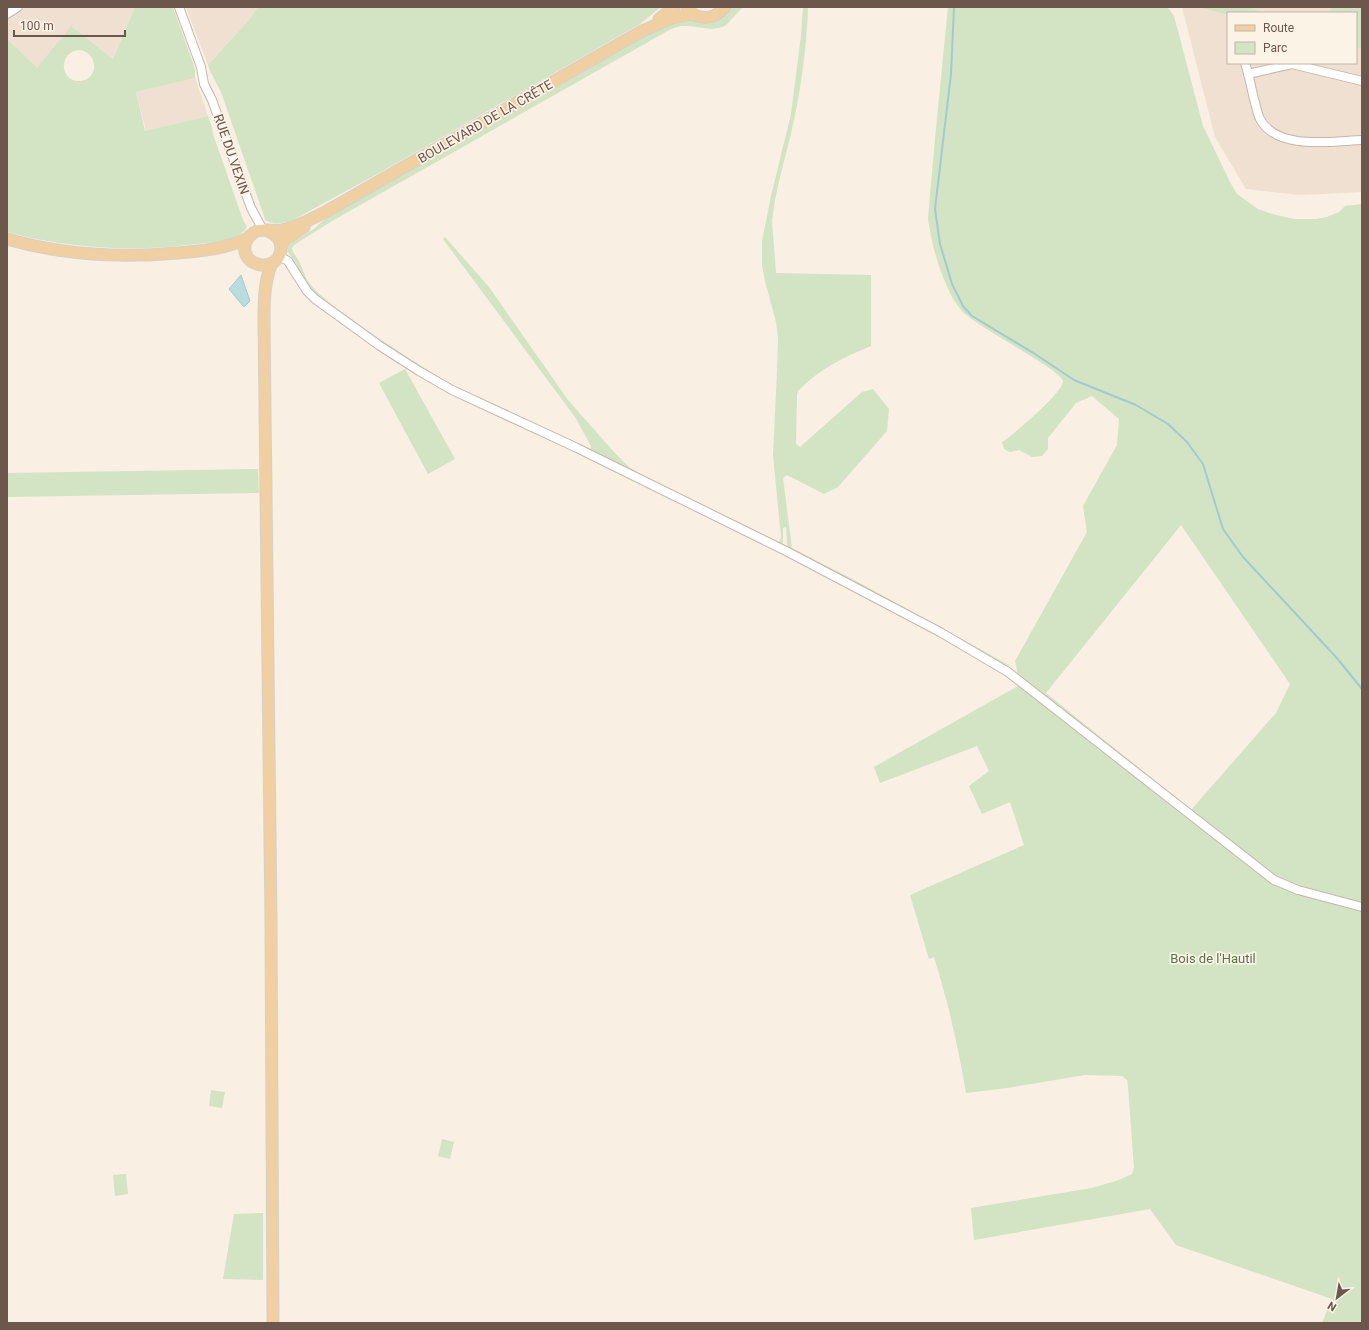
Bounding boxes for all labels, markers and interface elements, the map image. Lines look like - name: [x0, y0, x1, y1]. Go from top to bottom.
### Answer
- scale bar: [14, 12, 125, 38]
- legend: [1227, 12, 1357, 64]
- text: 100 m: [20, 19, 54, 33]
- text: Route: [1263, 21, 1294, 35]
- text: Parc: [1263, 41, 1287, 55]
- street label: BOULEVARD DE LA CRÊTE: [415, 77, 555, 166]
- street label: RUE DU VEXIN: [211, 112, 252, 196]
- park label: Bois de l'Hautil: [1170, 951, 1256, 966]
- north arrow: [1317, 1278, 1357, 1318]
- text: N: [1325, 1298, 1339, 1314]

